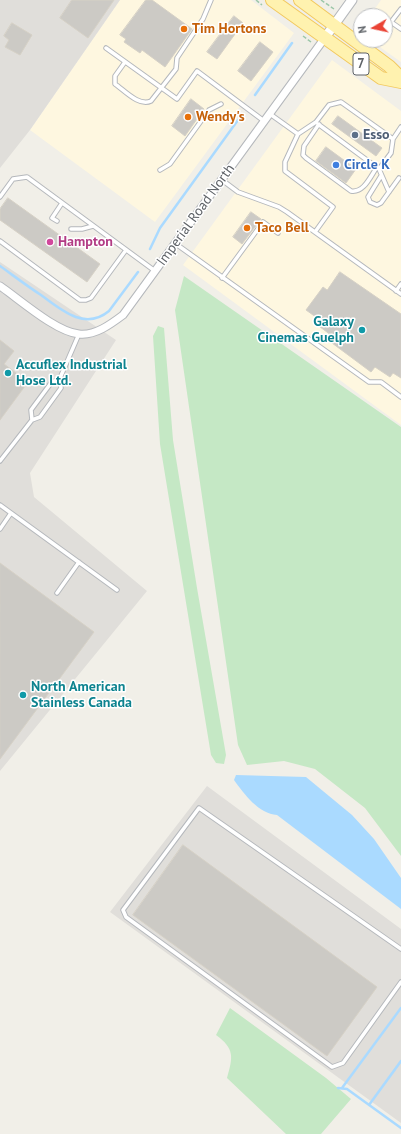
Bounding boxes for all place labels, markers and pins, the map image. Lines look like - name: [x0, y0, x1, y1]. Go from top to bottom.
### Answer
- place label: Tim Hortons: [192, 21, 266, 37]
- marker: Tim Hortons: [179, 24, 189, 34]
- place label: Wendy's: [196, 109, 245, 125]
- marker: Wendy's: [183, 112, 193, 122]
- place label: Esso: [363, 127, 390, 143]
- marker: Esso: [350, 130, 360, 140]
- place label: Circle K: [344, 157, 390, 173]
- marker: Circle K: [331, 160, 341, 170]
- place label: Taco Bell: [255, 220, 309, 236]
- marker: Taco Bell: [242, 223, 252, 233]
- place label: Hampton: [58, 234, 113, 250]
- marker: Hampton: [45, 237, 55, 247]
- place label: Galaxy Cinemas Guelph: [258, 314, 354, 346]
- marker: Galaxy Cinemas Guelph: [357, 325, 367, 335]
- place label: Accuflex Industrial Hose Ltd.: [16, 357, 127, 390]
- marker: Accuflex Industrial Hose Ltd.: [3, 368, 13, 378]
- place label: North American Stainless Canada: [31, 679, 132, 712]
- marker: North American Stainless Canada: [18, 690, 28, 700]

